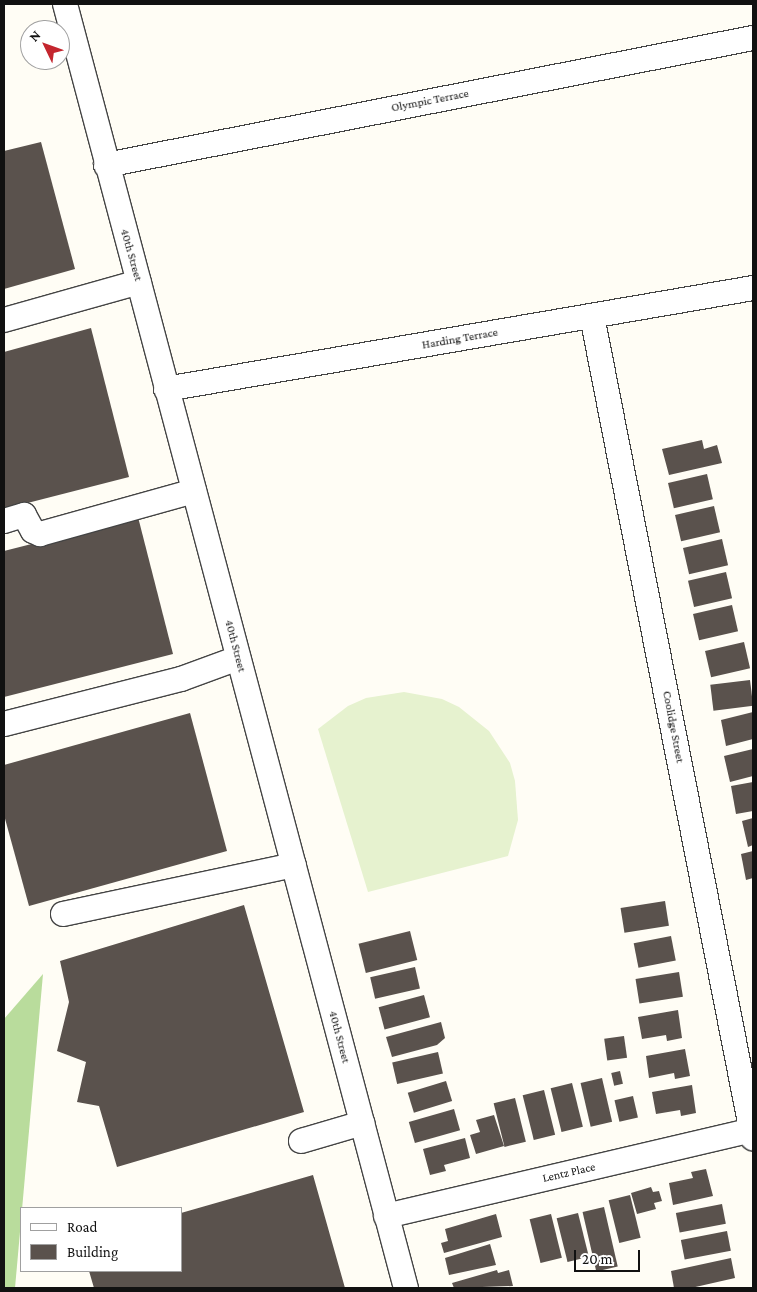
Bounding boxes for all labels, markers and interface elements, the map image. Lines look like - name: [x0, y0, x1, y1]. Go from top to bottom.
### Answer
- north arrow: [20, 20, 70, 70]
- text: N: [25, 27, 44, 45]
- street label: Olympic Terrace: [390, 86, 470, 116]
- street label: 40th Street: [117, 227, 145, 283]
- street label: Harding Terrace: [421, 325, 499, 353]
- street label: 40th Street: [221, 618, 249, 674]
- street label: Coolidge Street: [659, 690, 687, 764]
- street label: 40th Street: [325, 1009, 353, 1065]
- street label: Lentz Place: [541, 1160, 597, 1186]
- legend: [20, 1207, 182, 1272]
- text: Road: [67, 1219, 97, 1235]
- scale bar: [577, 1240, 643, 1272]
- text: Building: [67, 1244, 118, 1260]
- text: 20 m: [582, 1251, 613, 1267]

